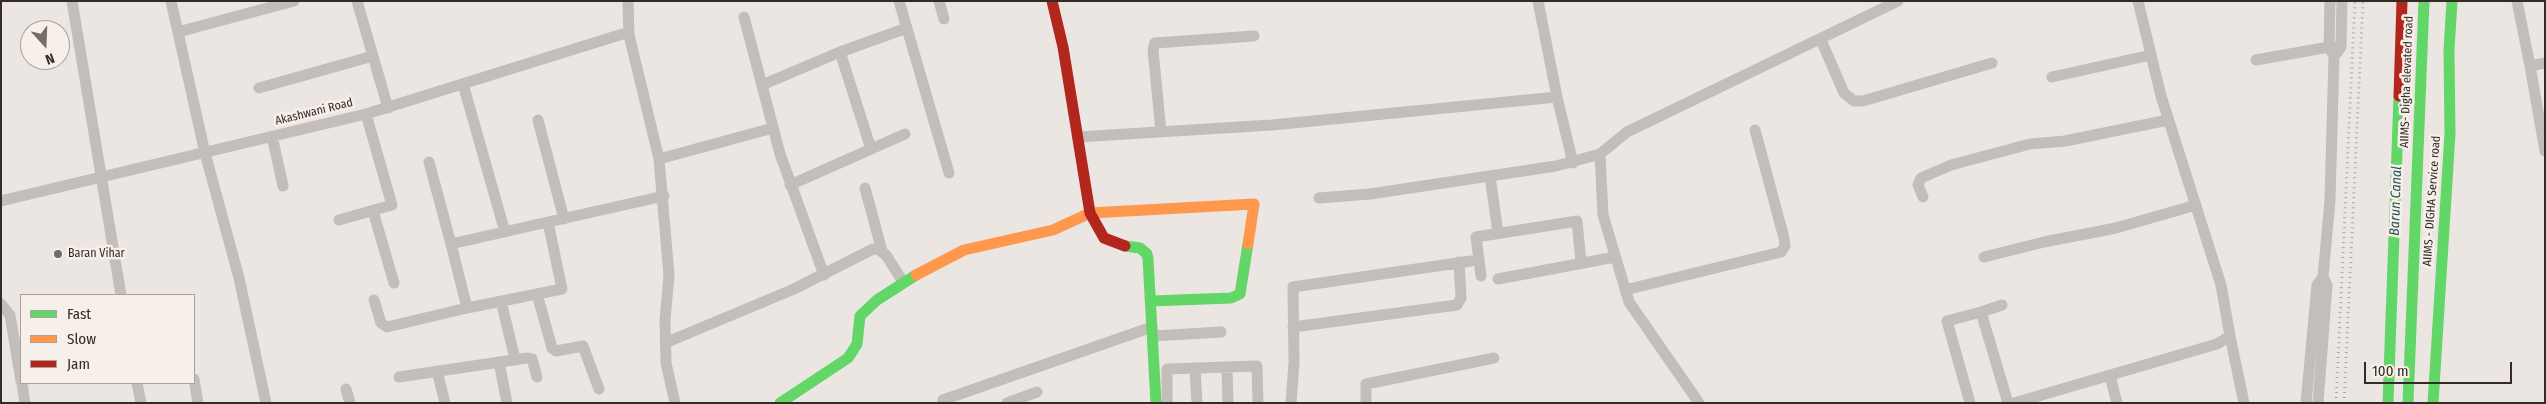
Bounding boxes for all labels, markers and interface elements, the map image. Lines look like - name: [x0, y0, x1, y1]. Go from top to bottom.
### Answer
- street label: AIIMS- Digha elevated road: [2397, 16, 2417, 148]
- north arrow: [20, 20, 70, 70]
- text: N: [43, 49, 57, 68]
- street label: Akashwani Road: [274, 95, 354, 129]
- street label: AIIMS - DIGHA Service road: [2420, 135, 2444, 267]
- water label: Barun Canal: [2386, 166, 2406, 236]
- place label: Baran Vihar: [68, 247, 125, 261]
- marker: Baran Vihar: [52, 248, 64, 260]
- legend: [20, 294, 195, 384]
- text: Fast: [67, 305, 91, 323]
- text: Slow: [67, 330, 96, 348]
- scale bar: [2366, 352, 2514, 384]
- text: Jam: [67, 355, 90, 373]
- text: 100 m: [2372, 362, 2409, 380]

